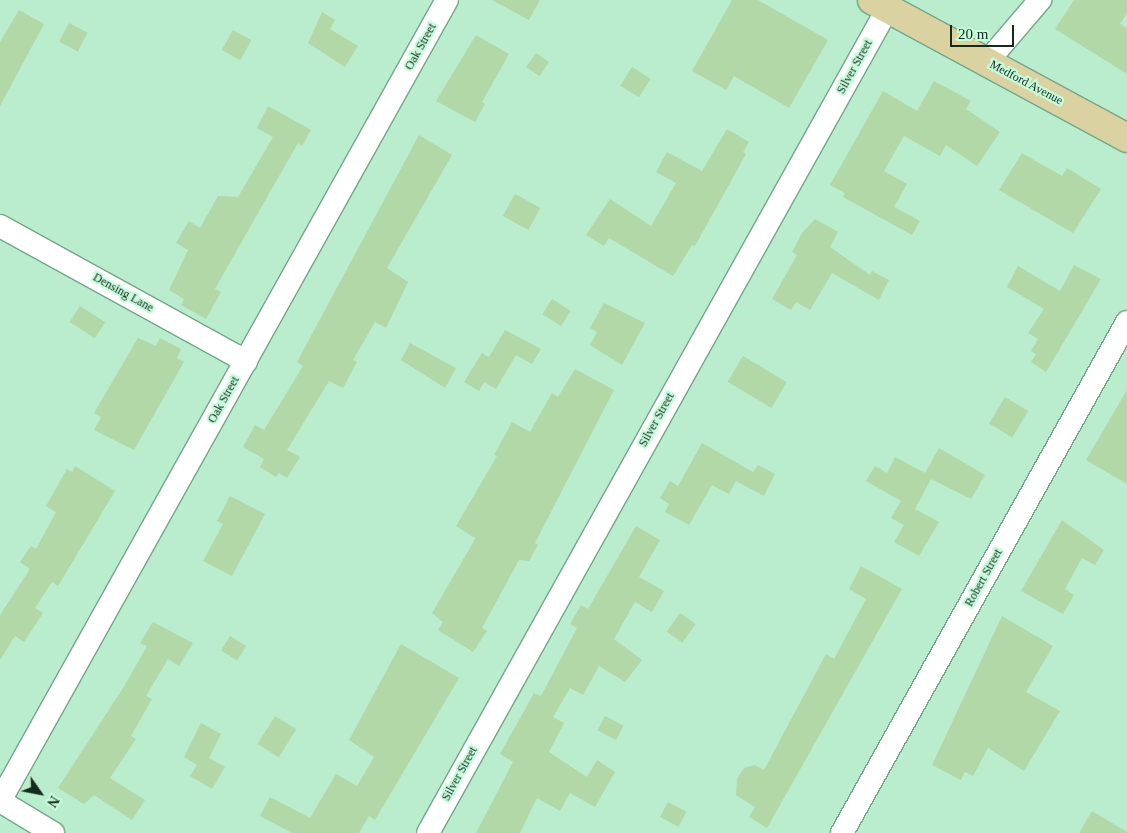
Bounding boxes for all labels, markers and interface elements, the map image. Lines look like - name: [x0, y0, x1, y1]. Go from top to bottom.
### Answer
- scale bar: [952, 15, 1016, 47]
- street label: Oak Street: [402, 21, 440, 73]
- text: 20 m: [958, 26, 988, 42]
- street label: Silver Street: [834, 37, 876, 97]
- street label: Medford Avenue: [987, 58, 1065, 108]
- street label: Densing Lane: [90, 270, 156, 316]
- street label: Oak Street: [205, 374, 243, 426]
- street label: Silver Street: [636, 390, 678, 450]
- street label: Robert Street: [962, 547, 1006, 609]
- street label: Silver Street: [439, 744, 481, 804]
- north arrow: [15, 768, 65, 818]
- text: N: [44, 793, 62, 810]

